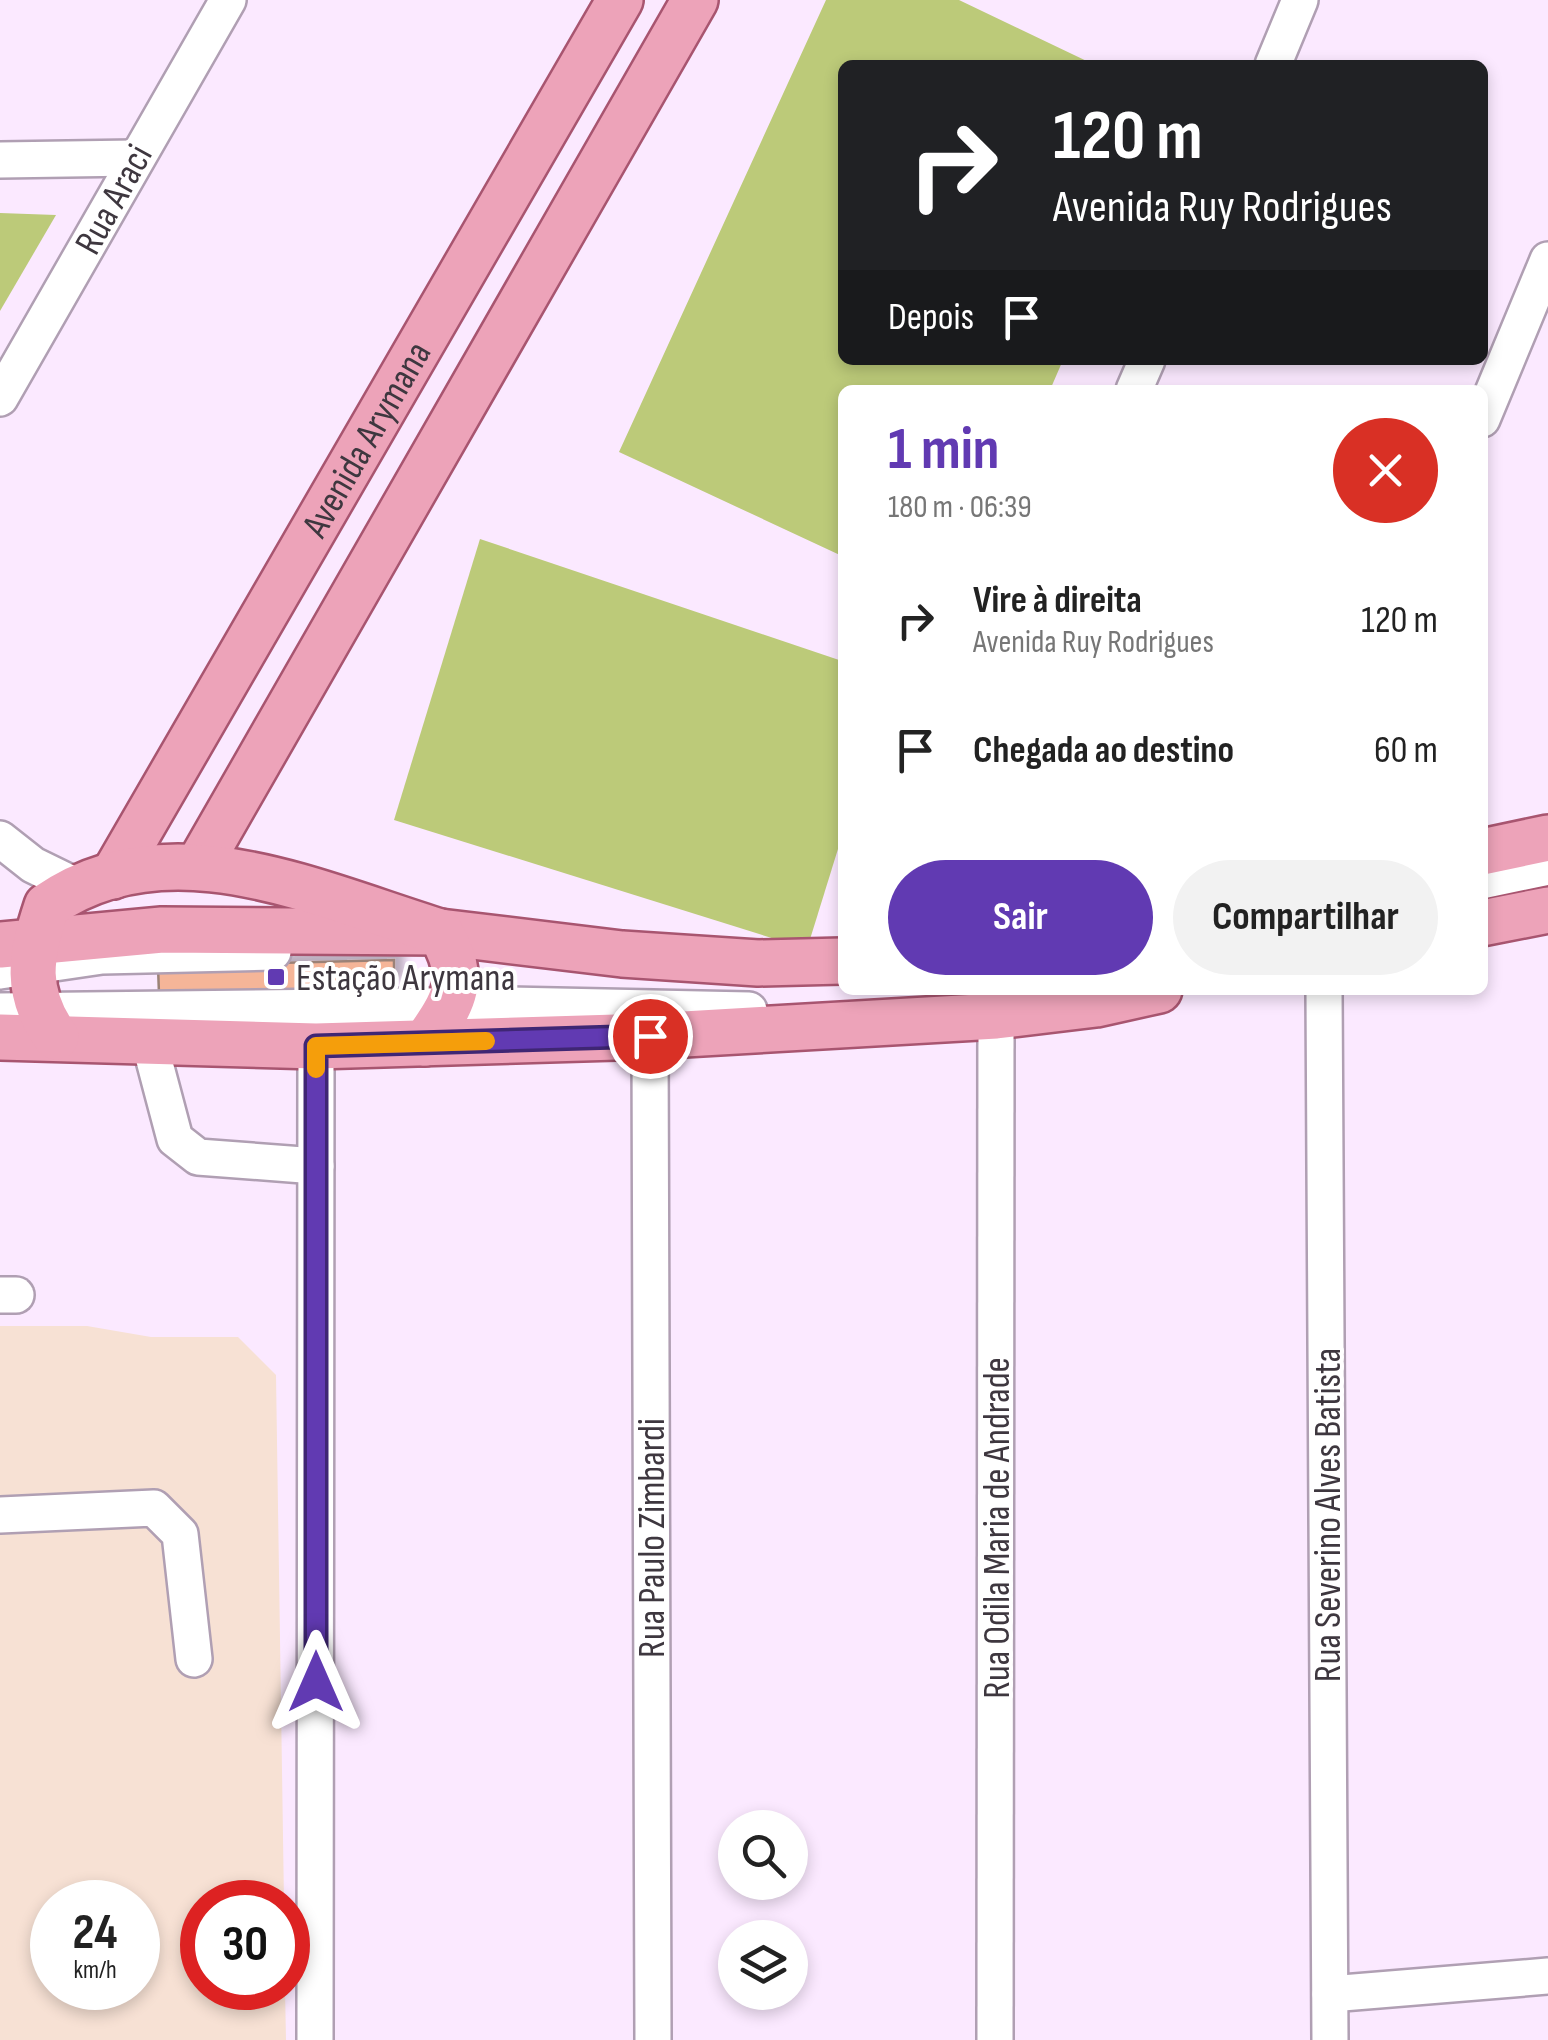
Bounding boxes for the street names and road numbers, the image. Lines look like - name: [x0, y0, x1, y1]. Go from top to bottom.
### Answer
- street label: Rua Araci: [66, 137, 163, 262]
- street label: Avenida Arymana: [293, 334, 441, 546]
- street label: Rua Severino Alves Batista: [1306, 1348, 1351, 1682]
- street label: Rua Odila Maria de Andrade: [975, 1357, 1020, 1699]
- street label: Rua Paulo Zimbardi: [630, 1418, 675, 1658]

